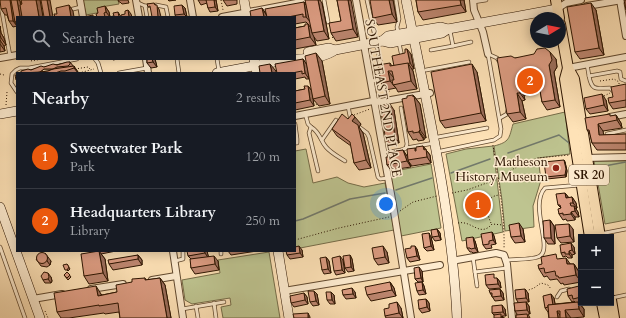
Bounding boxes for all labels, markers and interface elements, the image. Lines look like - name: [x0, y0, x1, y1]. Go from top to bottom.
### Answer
- north arrow: [530, 12, 566, 48]
- search box: [16, 16, 296, 60]
- street label: SOUTHEAST 2ND PLACE: [360, 18, 406, 179]
- icon: search: [30, 27, 52, 49]
- text: Search here: [62, 28, 135, 48]
- pin: 2: [517, 66, 543, 96]
- text: Nearby: [32, 87, 89, 110]
- text: 2 results: [236, 89, 280, 107]
- text: Sweetwater Park: [70, 138, 183, 158]
- text: 1: [42, 148, 48, 166]
- text: 120 m: [246, 148, 280, 166]
- place label: Matheson History Museum: [455, 153, 549, 186]
- text: Park: [70, 158, 95, 176]
- marker: Matheson History Museum: [551, 163, 561, 173]
- road number: SR 20: [569, 165, 609, 185]
- pin: 1: [465, 190, 491, 220]
- your location: [376, 194, 396, 214]
- text: Headquarters Library: [70, 202, 216, 222]
- text: 2: [42, 212, 48, 230]
- text: 250 m: [246, 212, 280, 230]
- text: Library: [70, 222, 110, 240]
- map controls: [578, 234, 614, 306]
- button: +: [578, 234, 614, 270]
- button: −: [578, 270, 614, 306]

